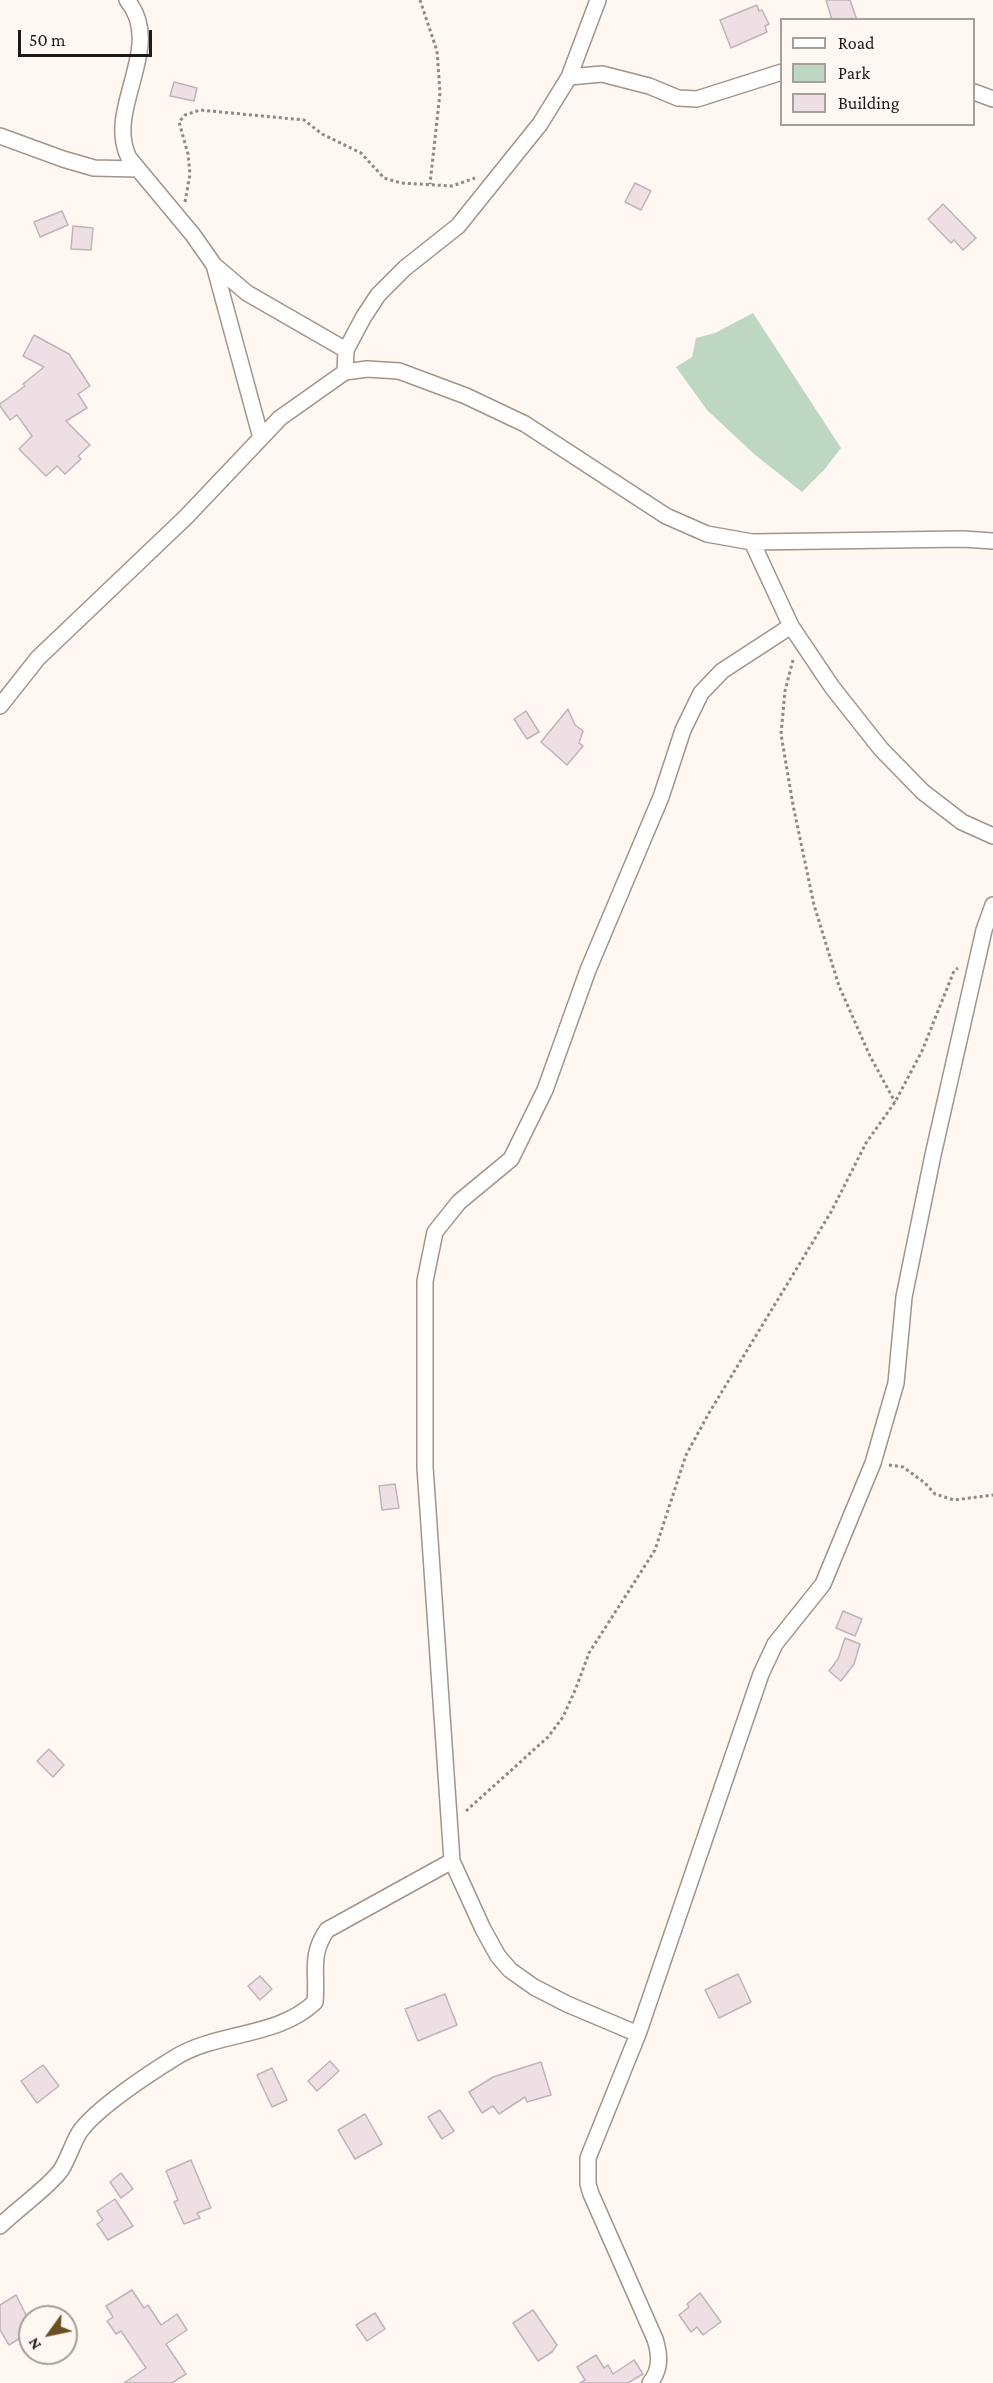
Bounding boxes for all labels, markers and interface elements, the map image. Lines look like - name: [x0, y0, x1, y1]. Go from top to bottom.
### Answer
- scale bar: [21, 18, 154, 56]
- legend: [780, 18, 975, 126]
- text: 50 m: [29, 30, 66, 50]
- text: Road: [838, 33, 875, 53]
- text: Park: [838, 63, 870, 83]
- text: Building: [838, 93, 899, 113]
- north arrow: [18, 2305, 78, 2365]
- text: N: [24, 2335, 44, 2353]

